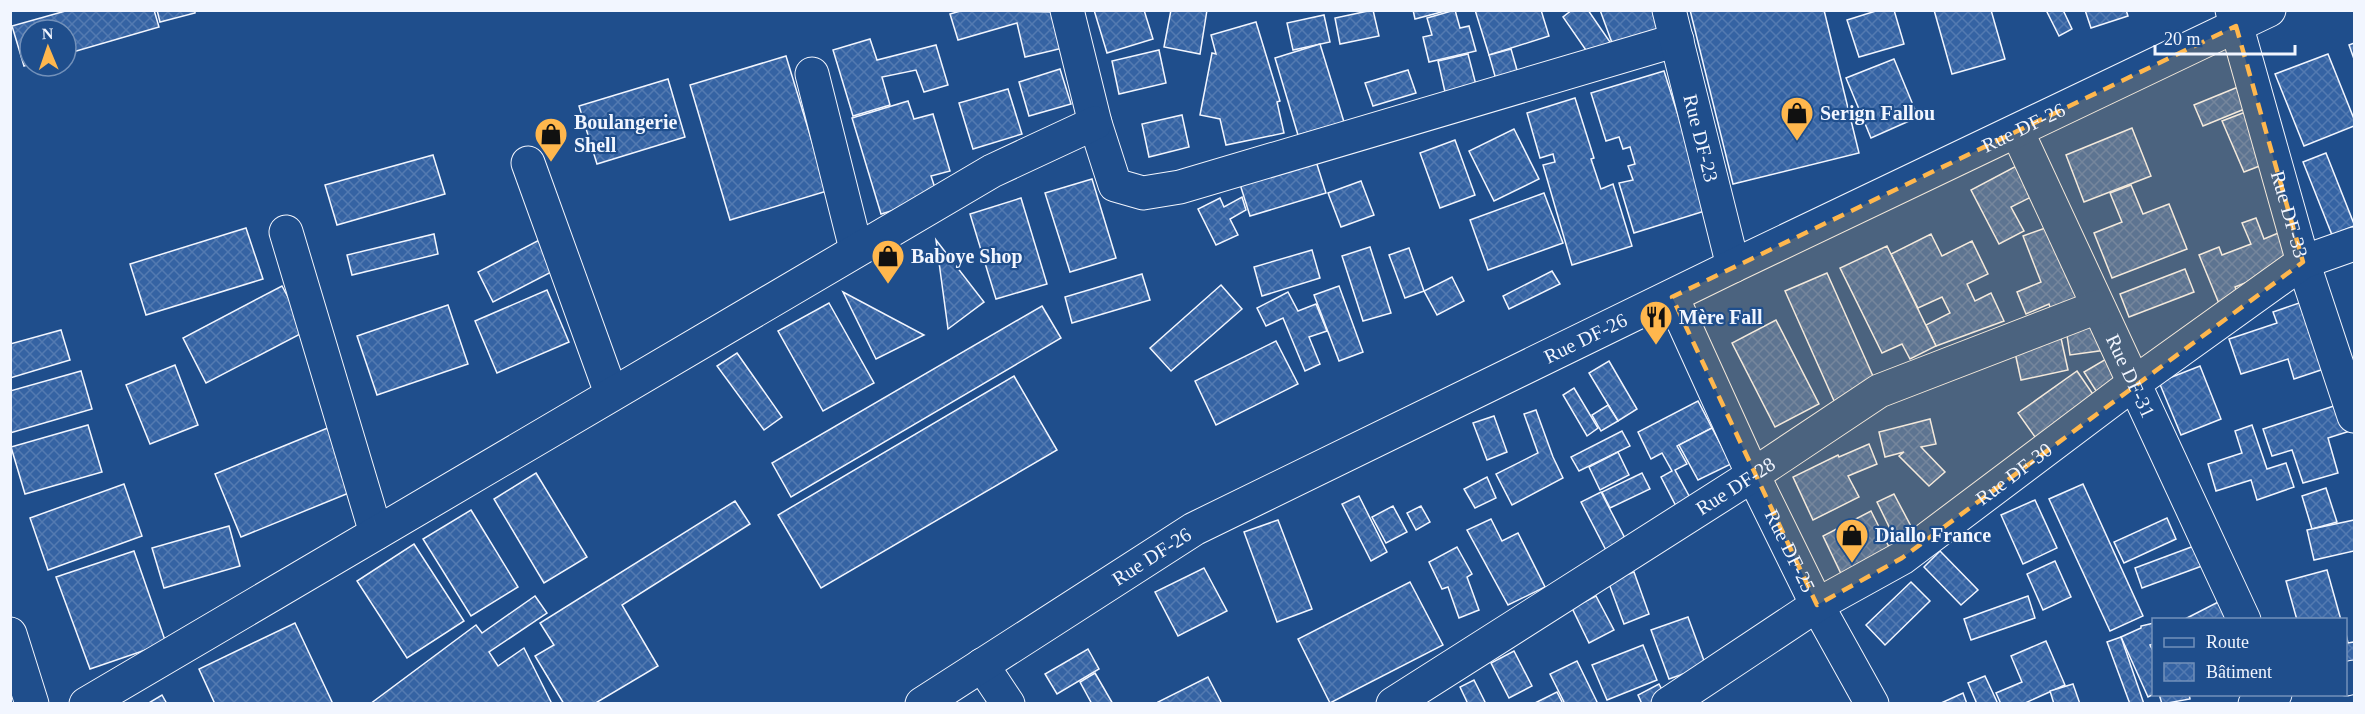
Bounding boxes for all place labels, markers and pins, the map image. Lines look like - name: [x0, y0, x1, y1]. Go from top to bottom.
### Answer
- shop icon: Serign Fallou: [1779, 95, 1815, 142]
- place label: Serign Fallou: [1820, 102, 1935, 125]
- place label: Boulangerie Shell: [574, 111, 677, 156]
- shop icon: Boulangerie Shell: [533, 116, 569, 163]
- shop icon: Baboye Shop: [870, 238, 906, 285]
- place label: Baboye Shop: [911, 245, 1023, 268]
- restaurant icon: Mère Fall: [1638, 299, 1674, 346]
- place label: Mère Fall: [1679, 306, 1763, 328]
- shop icon: Diallo France: [1834, 517, 1870, 564]
- place label: Diallo France: [1875, 524, 1991, 546]

